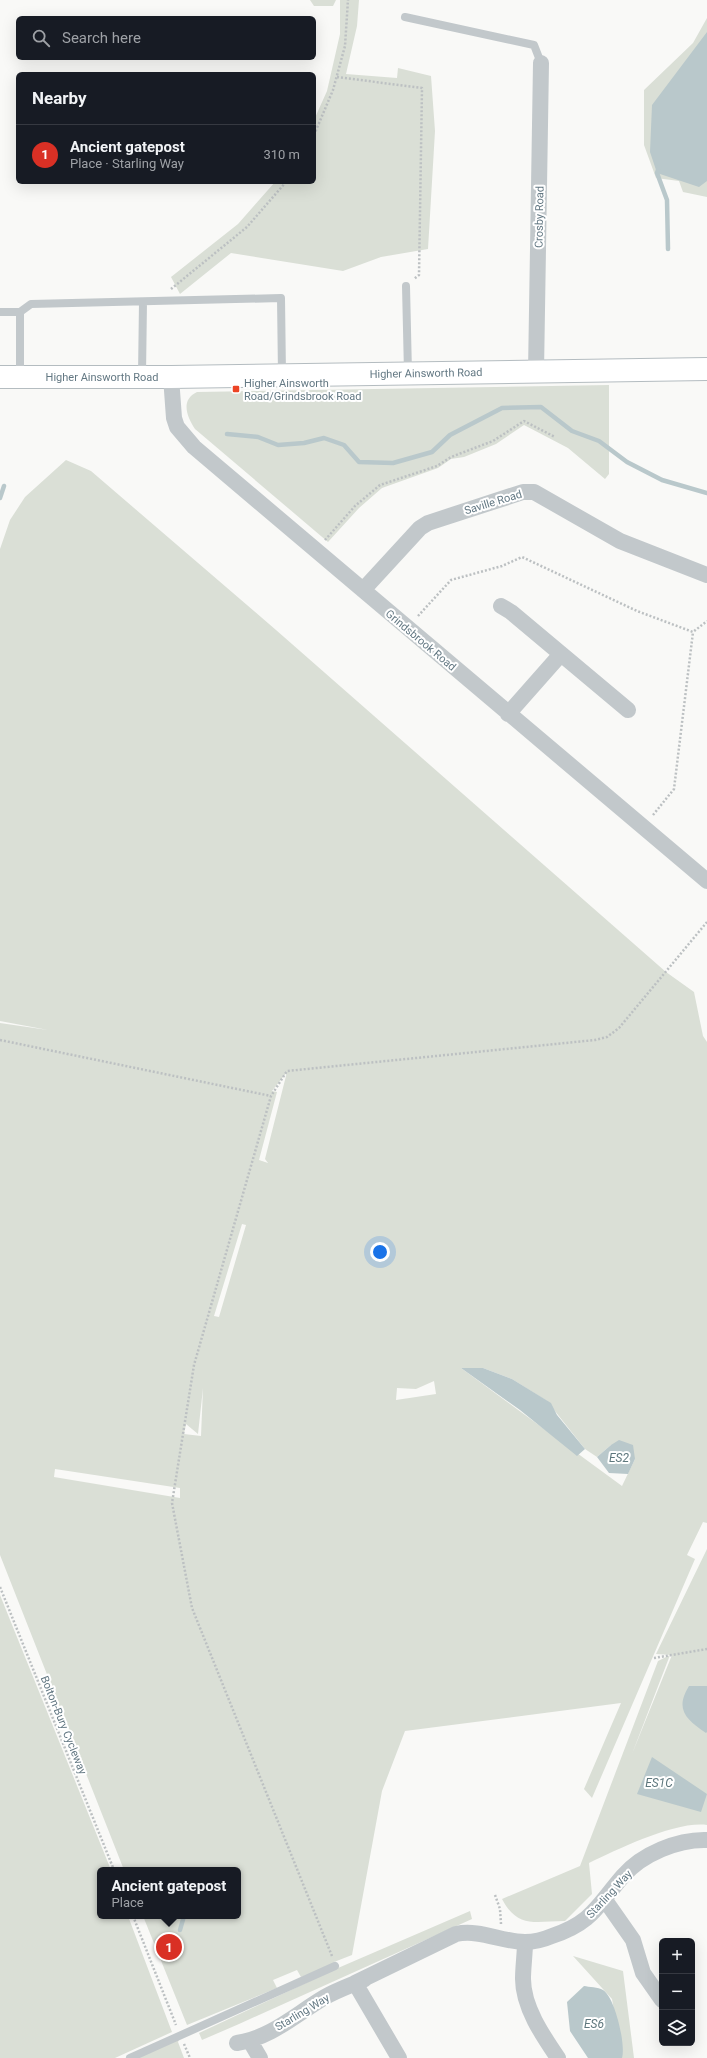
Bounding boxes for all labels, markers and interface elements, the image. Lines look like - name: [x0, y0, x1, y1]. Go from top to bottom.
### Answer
- search box: [16, 16, 316, 60]
- icon: search: [30, 27, 52, 49]
- text: Search here: [62, 29, 141, 47]
- text: Nearby: [32, 88, 87, 108]
- text: Ancient gatepost: [70, 138, 185, 156]
- text: 1: [41, 147, 49, 162]
- text: 310 m: [263, 147, 300, 162]
- text: Place · Starling Way: [70, 156, 184, 171]
- street label: Crosby Road: [532, 186, 547, 248]
- street label: Higher Ainsworth Road: [369, 366, 483, 381]
- street label: Higher Ainsworth Road: [46, 371, 158, 384]
- place label: Higher Ainsworth Road/Grindsbrook Road: [244, 377, 362, 403]
- marker: Higher Ainsworth Road/Grindsbrook Road: [231, 384, 241, 394]
- street label: Saville Road: [463, 488, 524, 517]
- street label: Grindsbrook Road: [383, 607, 458, 674]
- your location: [370, 1242, 390, 1262]
- water label: ES2: [609, 1451, 629, 1465]
- street label: Bolton-Bury Cycleway: [38, 1674, 90, 1777]
- water label: ES1C: [645, 1776, 673, 1790]
- popup: [97, 1867, 241, 1919]
- street label: Starling Way: [584, 1867, 635, 1921]
- text: Ancient gatepost: [112, 1877, 226, 1895]
- text: Place: [112, 1895, 144, 1910]
- pin: 1: [156, 1932, 182, 1962]
- map controls: [659, 1938, 695, 2046]
- button: +: [659, 1938, 695, 1974]
- button: −: [659, 1974, 695, 2010]
- street label: Starling Way: [273, 1991, 332, 2034]
- button: layers: [659, 2010, 695, 2046]
- water label: ES6: [584, 2017, 604, 2031]

